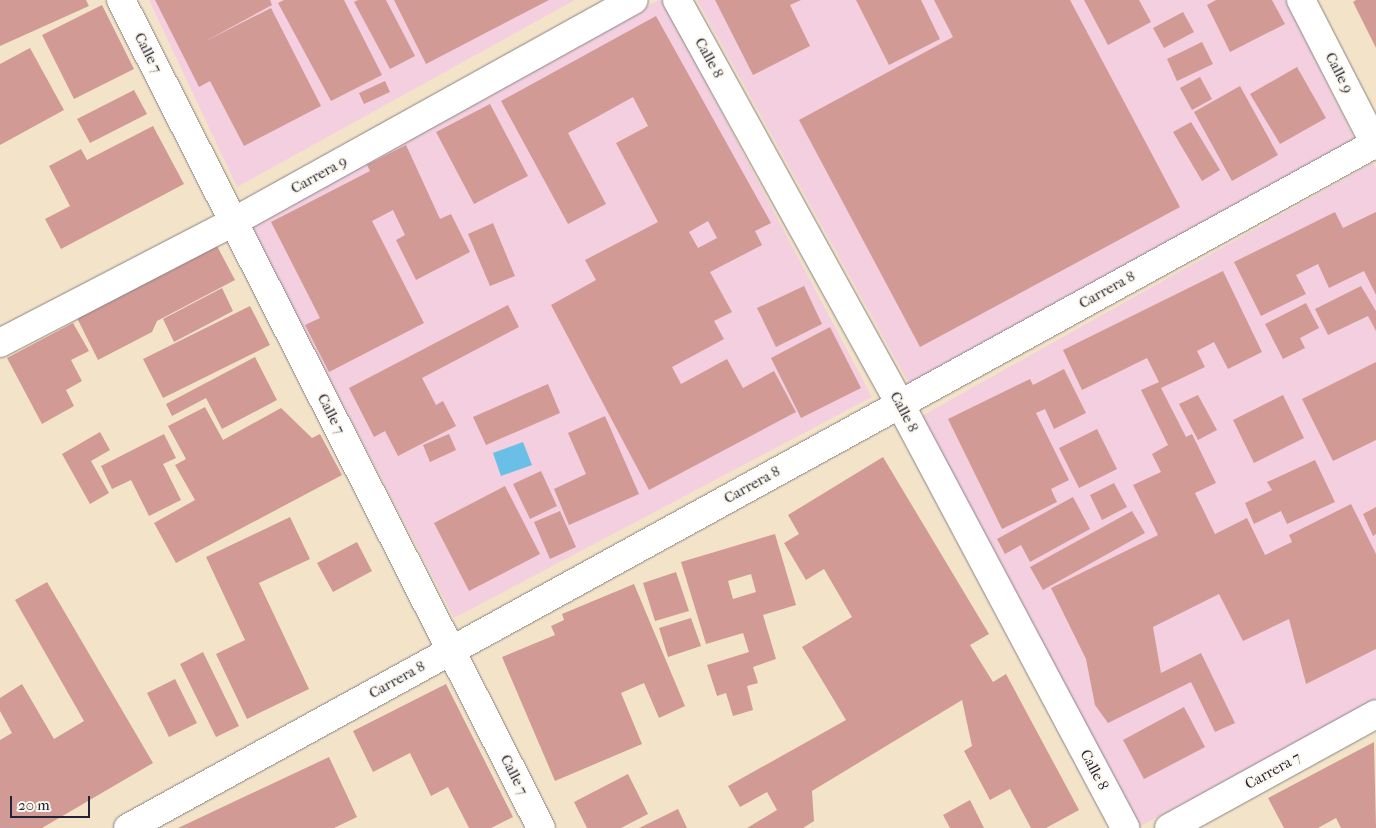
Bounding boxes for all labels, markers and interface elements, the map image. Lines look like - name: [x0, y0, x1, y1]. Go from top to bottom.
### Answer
- street label: Calle 7: [130, 30, 166, 76]
- street label: Calle 8: [691, 35, 727, 81]
- street label: Calle 9: [1321, 49, 1357, 97]
- street label: Carrera 9: [288, 152, 350, 198]
- street label: Carrera 8: [1076, 267, 1138, 313]
- street label: Calle 8: [886, 389, 922, 435]
- street label: Calle 7: [313, 391, 349, 437]
- street label: Carrera 8: [721, 462, 783, 508]
- street label: Carrera 8: [366, 657, 428, 703]
- street label: Calle 8: [1076, 747, 1112, 793]
- street label: Carrera 7: [1242, 748, 1304, 794]
- street label: Calle 7: [496, 752, 532, 798]
- scale bar: [12, 786, 92, 818]
- text: 20 m: [18, 796, 50, 814]

